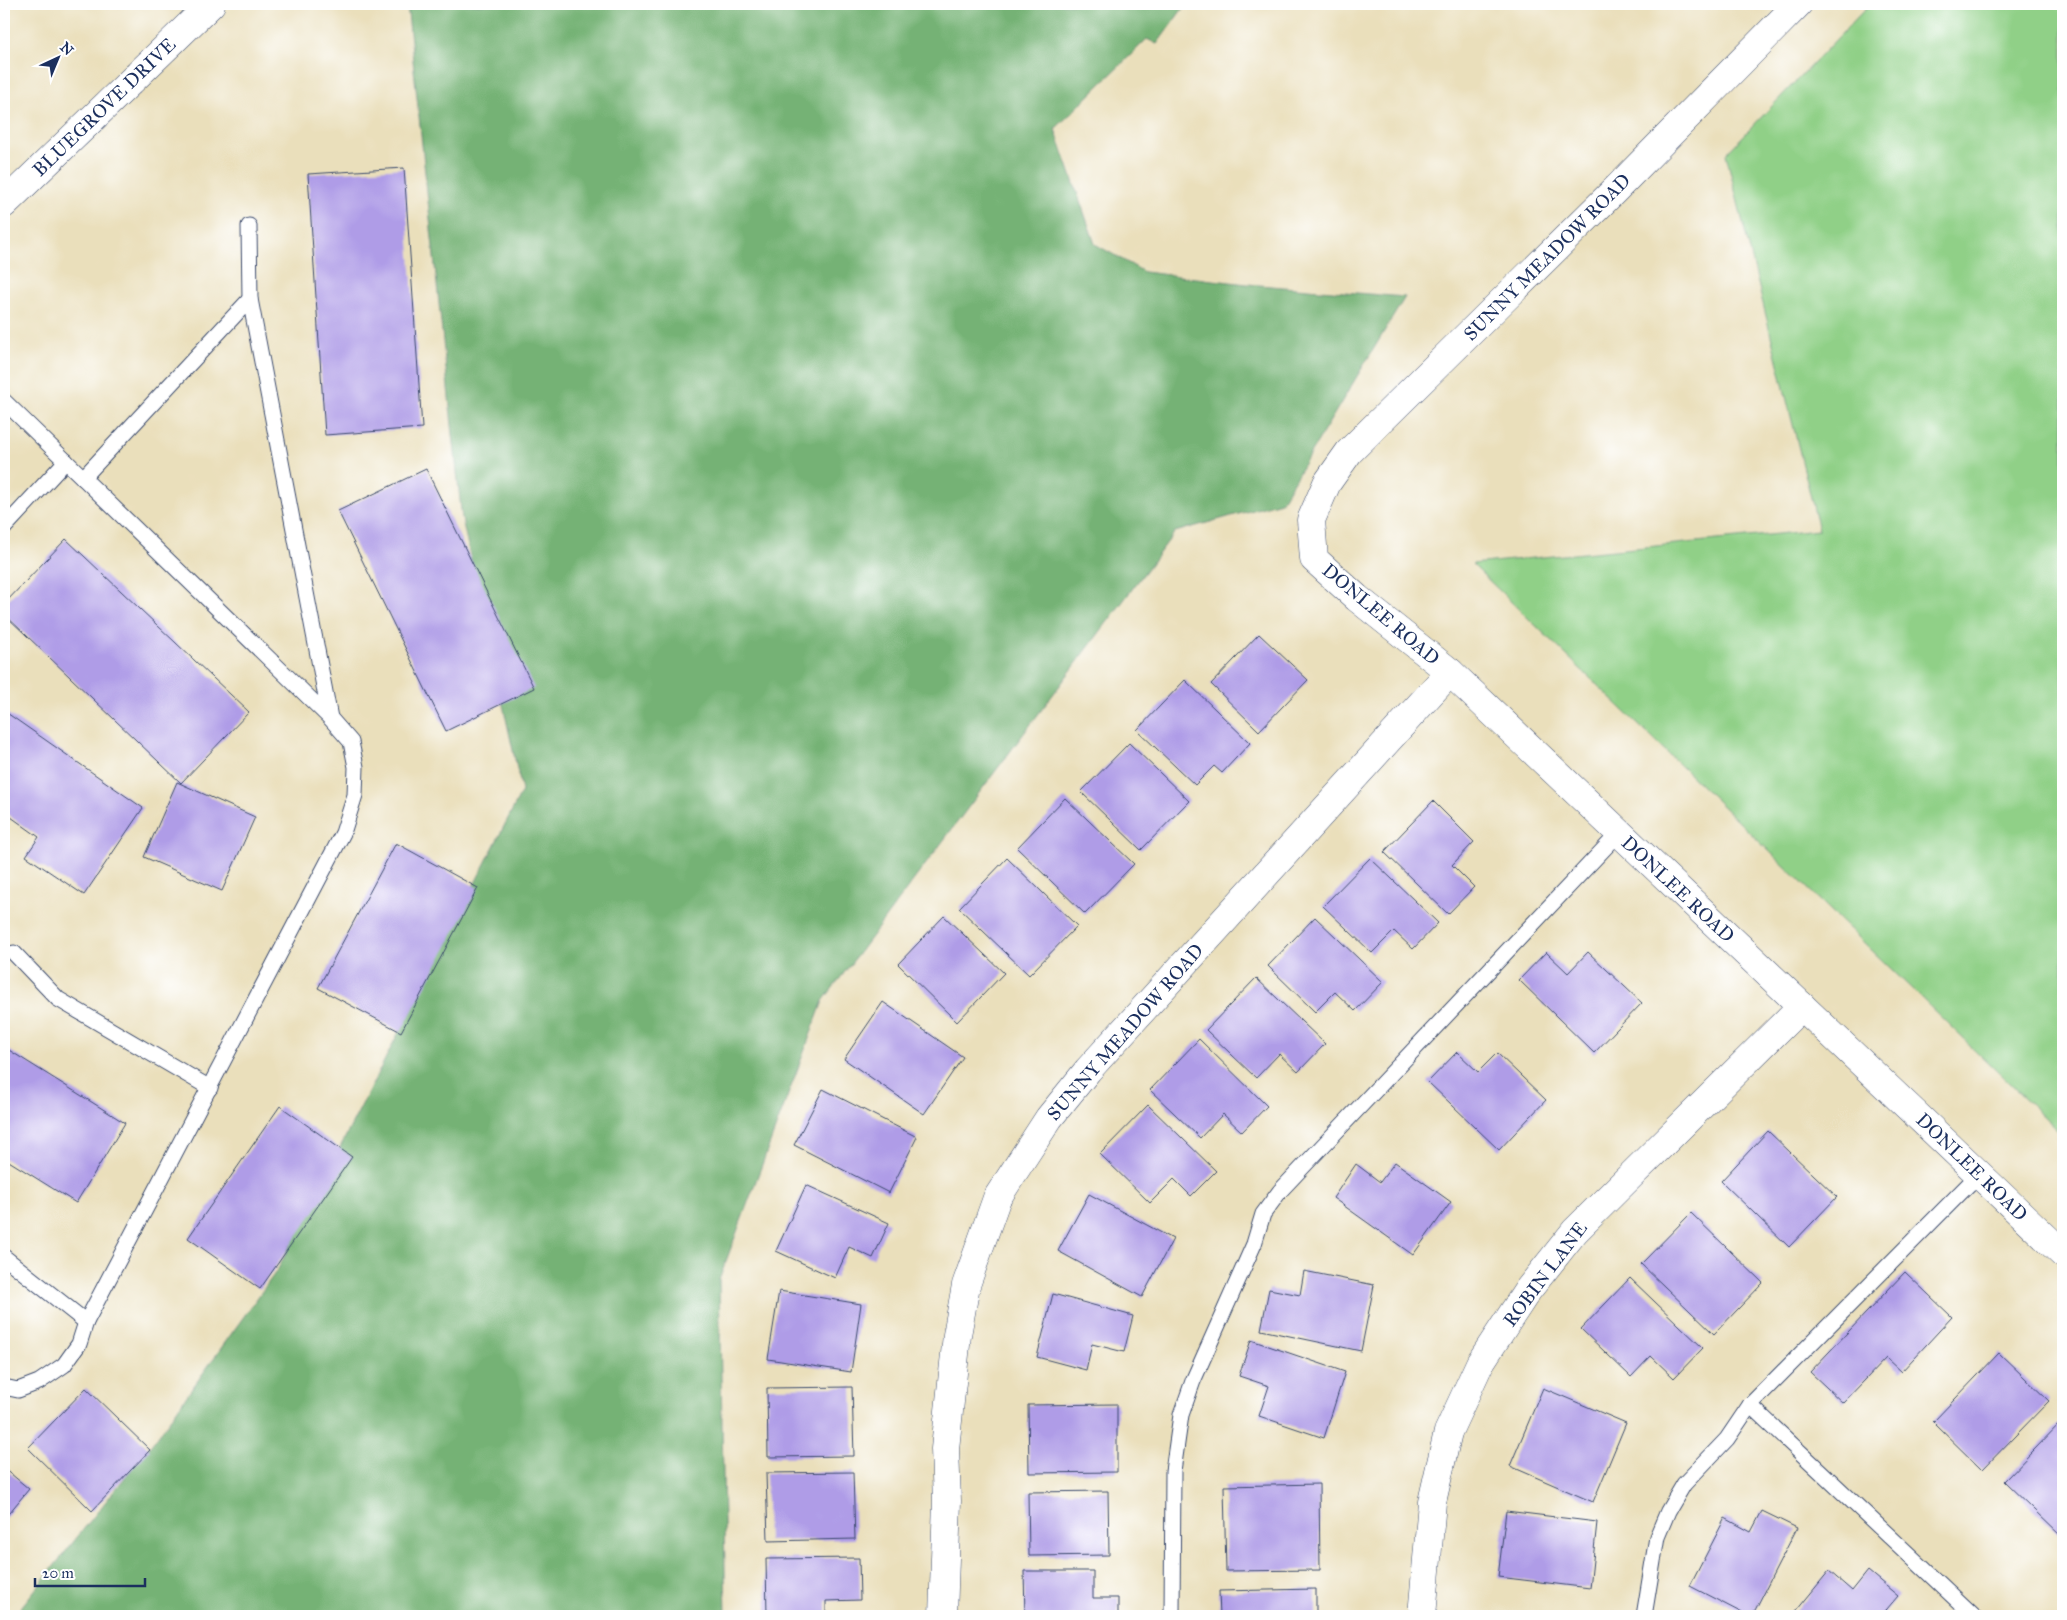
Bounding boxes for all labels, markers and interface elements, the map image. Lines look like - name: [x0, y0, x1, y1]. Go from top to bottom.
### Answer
- north arrow: [32, 32, 82, 82]
- street label: BLUEGROVE DRIVE: [28, 33, 180, 181]
- text: N: [57, 39, 77, 59]
- street label: SUNNY MEADOW ROAD: [1459, 169, 1635, 345]
- street label: DONLEE ROAD: [1318, 558, 1444, 670]
- street label: DONLEE ROAD: [1617, 831, 1739, 947]
- street label: SUNNY MEADOW ROAD: [1042, 939, 1208, 1125]
- street label: DONLEE ROAD: [1912, 1108, 2032, 1226]
- street label: ROBIN LANE: [1498, 1217, 1592, 1331]
- scale bar: [35, 1555, 145, 1587]
- text: 20 m: [42, 1564, 74, 1582]

